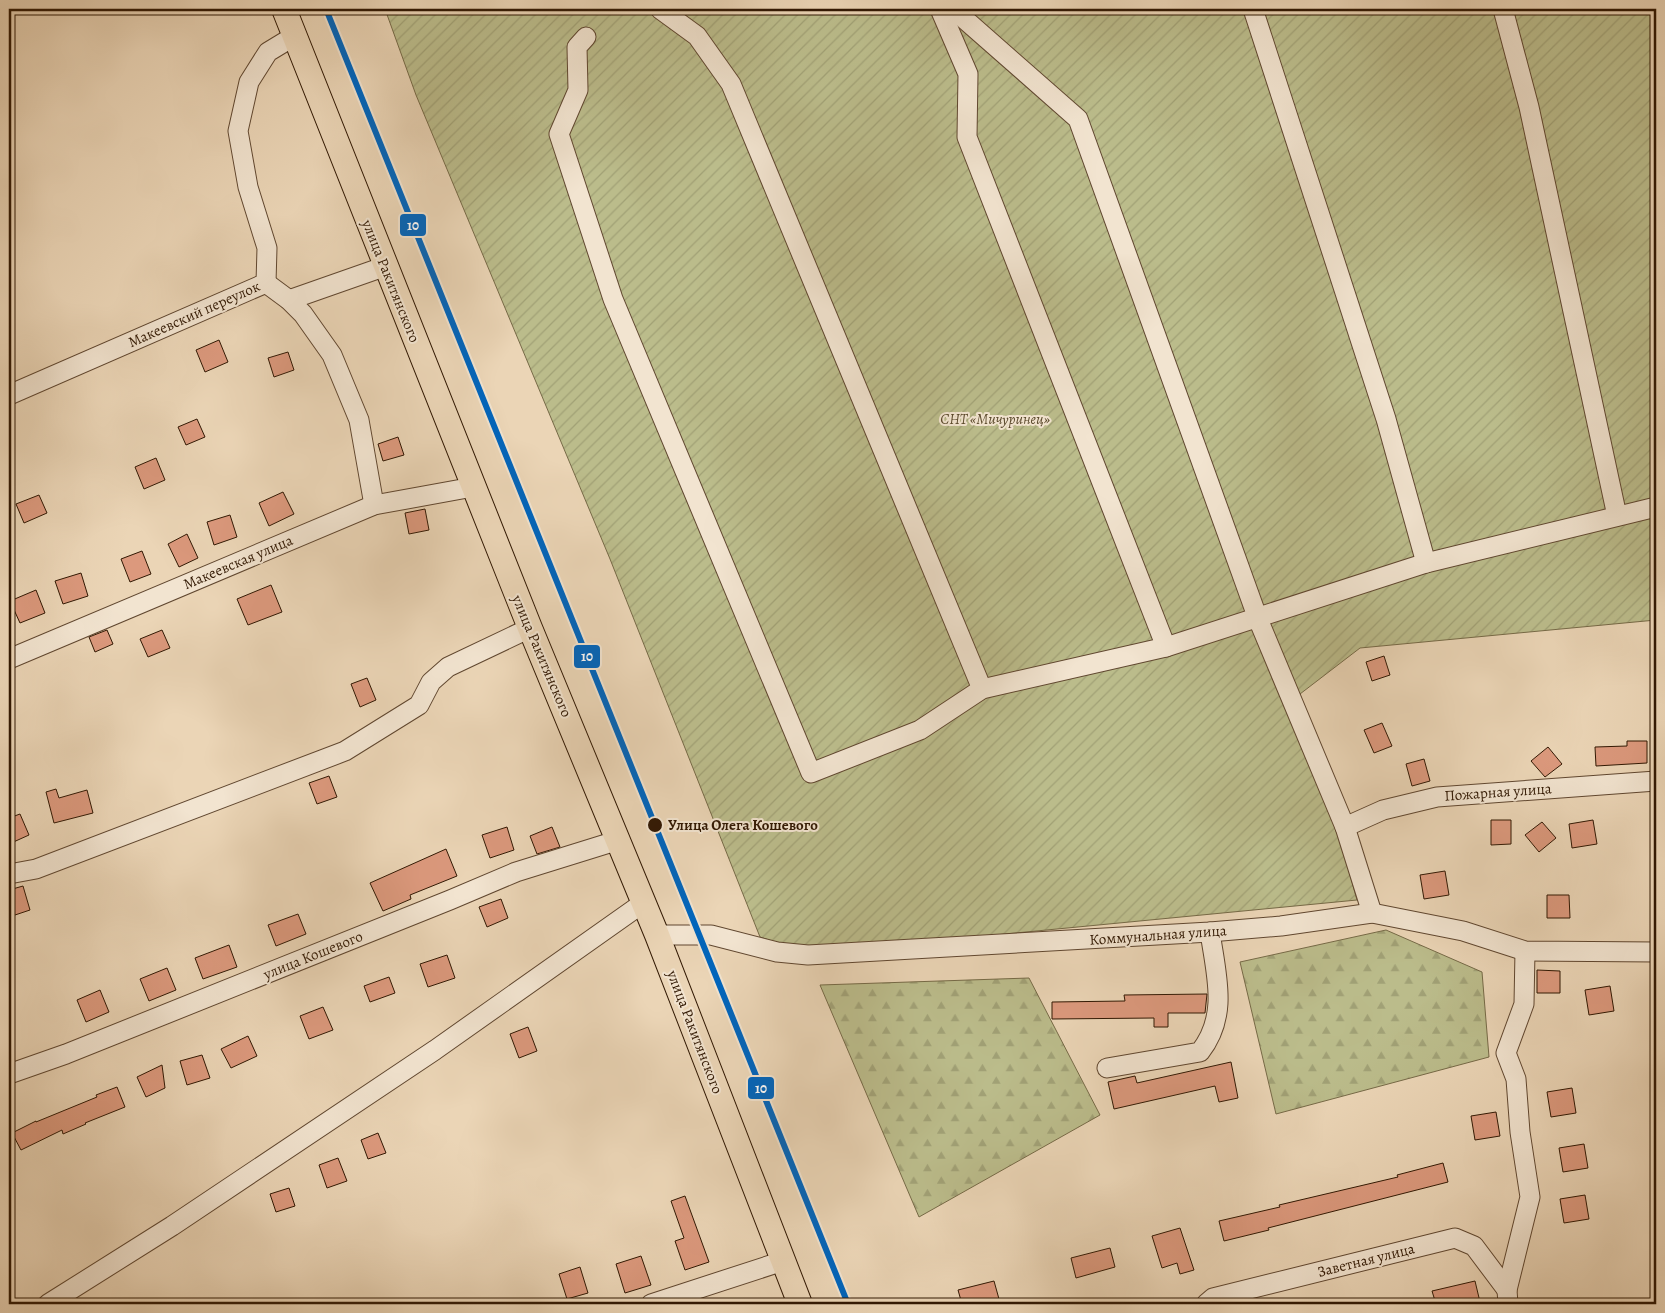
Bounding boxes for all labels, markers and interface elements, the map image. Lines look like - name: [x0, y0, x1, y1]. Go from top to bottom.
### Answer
- line badge: 10: [399, 213, 427, 237]
- street label: улица Ракитянского: [357, 216, 425, 345]
- text: 10: [407, 216, 419, 235]
- street label: Макеевский переулок: [125, 276, 263, 352]
- park label: СНТ «Мичуринец»: [940, 409, 1050, 429]
- street label: Макеевская улица: [180, 530, 296, 594]
- street label: улица Ракитянского: [507, 591, 577, 720]
- line badge: 10: [573, 644, 601, 669]
- text: 10: [581, 647, 593, 666]
- street label: Пожарная улица: [1444, 778, 1552, 806]
- place label: Улица Олега Кошевого: [668, 815, 818, 835]
- marker: Улица Олега Кошевого: [646, 816, 664, 834]
- street label: Коммунальная улица: [1089, 920, 1227, 950]
- street label: улица Кошевого: [259, 926, 366, 984]
- street label: улица Ракитянского: [662, 966, 728, 1097]
- line badge: 10: [747, 1076, 775, 1100]
- text: 10: [755, 1079, 767, 1098]
- street label: Заветная улица: [1315, 1238, 1417, 1282]

